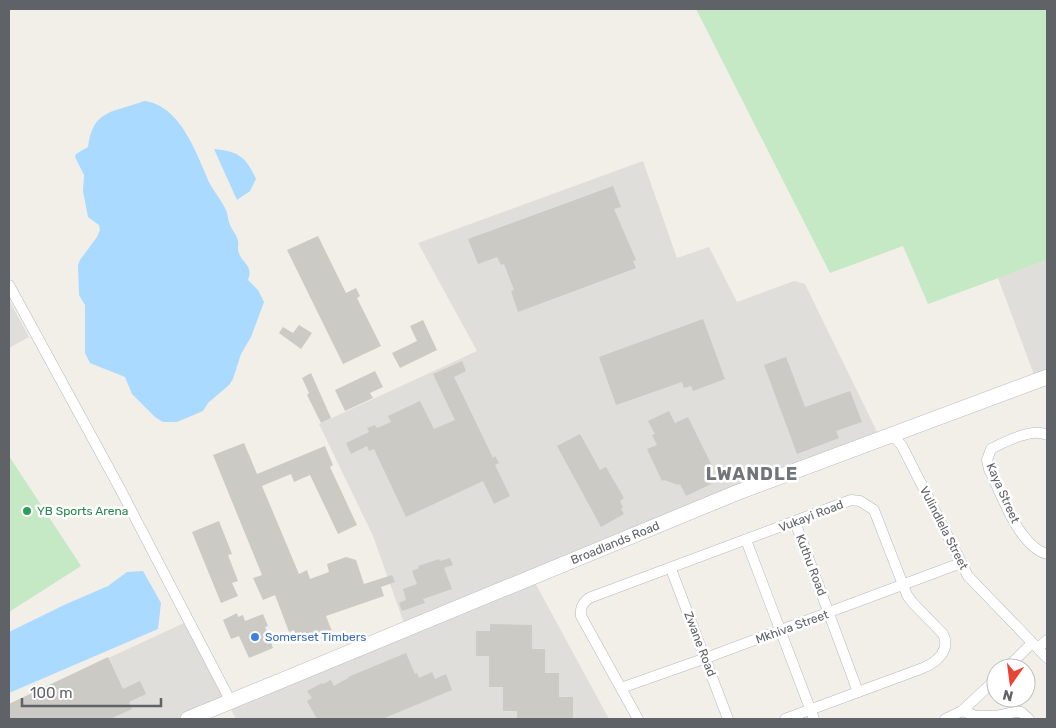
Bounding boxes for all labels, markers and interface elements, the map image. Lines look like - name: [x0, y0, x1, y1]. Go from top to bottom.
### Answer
- street label: Kaya Street: [984, 461, 1023, 525]
- district label: LWANDLE: [706, 463, 798, 485]
- street label: Vulindlela Street: [917, 484, 971, 572]
- street label: Vukayi Road: [777, 497, 845, 535]
- place label: YB Sports Arena: [37, 504, 128, 518]
- marker: YB Sports Arena: [21, 505, 33, 517]
- street label: Broadlands Road: [569, 518, 662, 567]
- street label: Kuthu Road: [793, 532, 829, 598]
- street label: Mkhiva Street: [754, 607, 831, 647]
- street label: Zwane Road: [681, 610, 719, 678]
- place label: Somerset Timbers: [265, 630, 366, 644]
- marker: Somerset Timbers: [249, 631, 261, 643]
- north arrow: [986, 658, 1036, 708]
- scale bar: [22, 676, 161, 708]
- text: 100 m: [30, 684, 72, 702]
- text: N: [1001, 686, 1015, 705]

